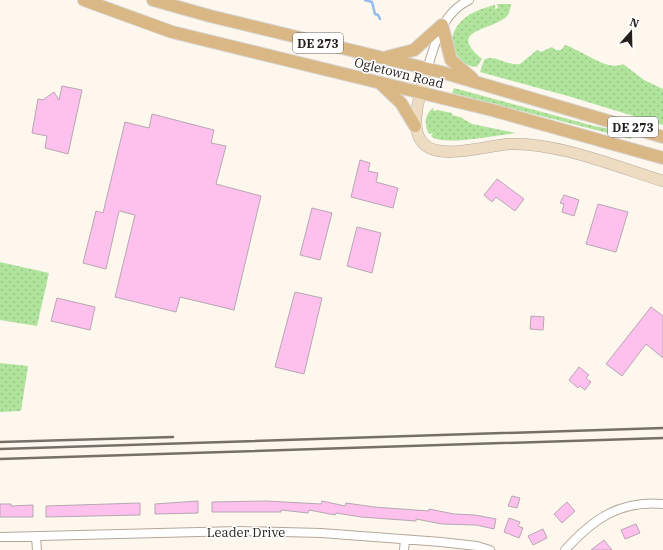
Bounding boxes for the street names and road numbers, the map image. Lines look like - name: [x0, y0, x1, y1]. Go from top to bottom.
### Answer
- road number: DE 273: [293, 33, 343, 53]
- street label: Ogletown Road: [353, 54, 446, 92]
- road number: DE 273: [608, 117, 658, 137]
- street label: Leader Drive: [207, 524, 285, 541]

